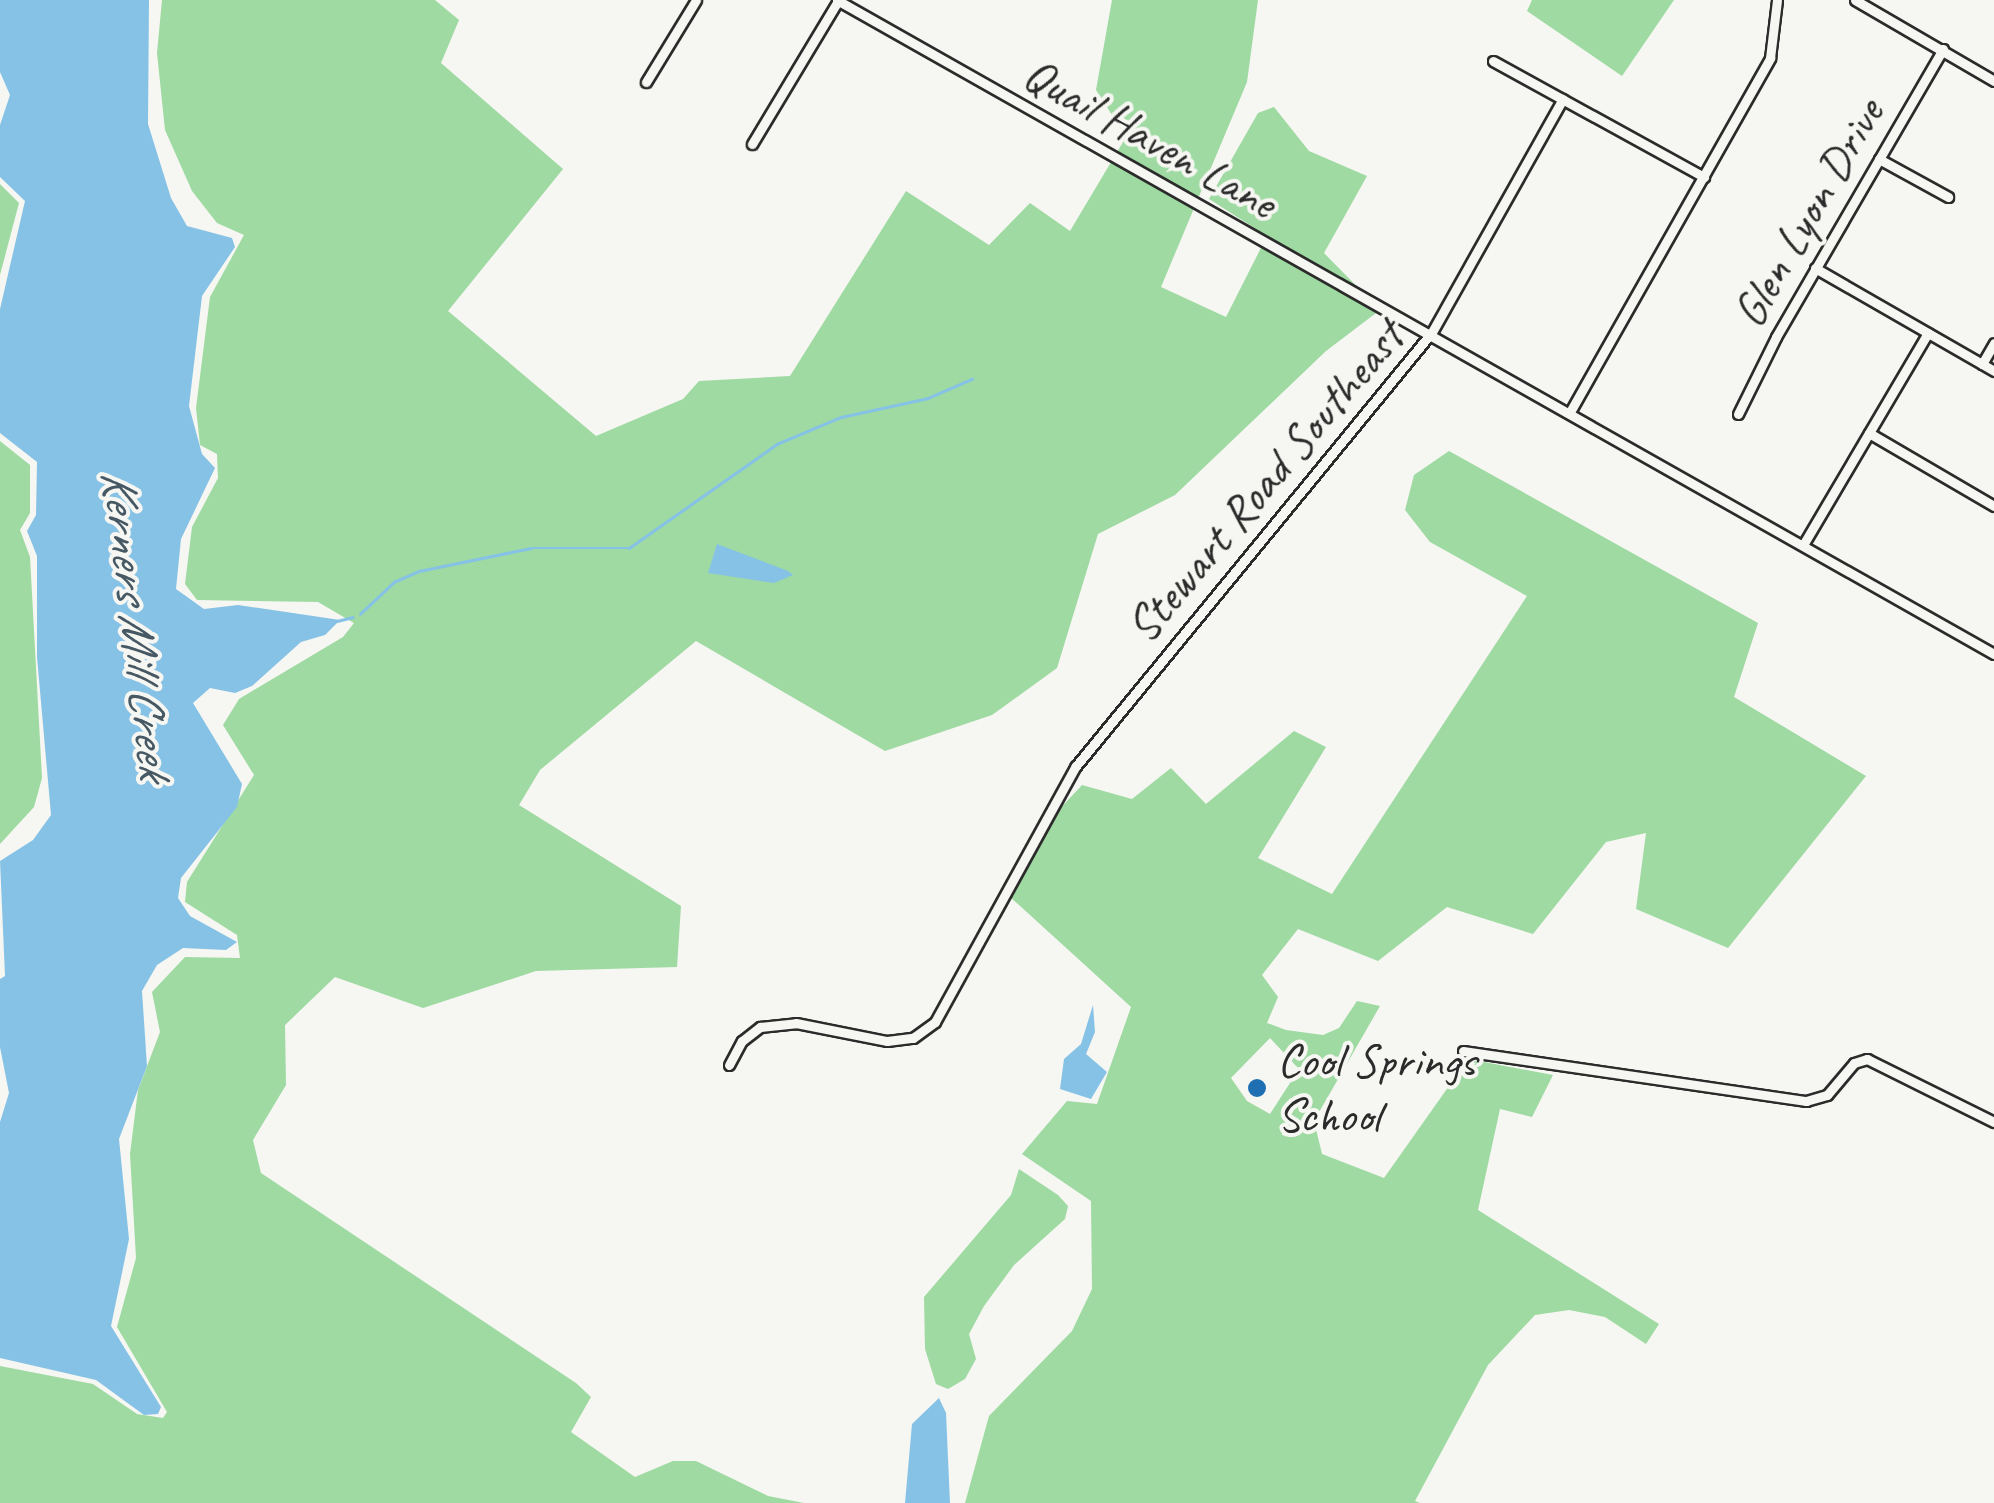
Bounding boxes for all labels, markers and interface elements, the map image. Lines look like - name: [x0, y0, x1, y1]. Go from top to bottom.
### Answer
- street label: Quail Haven Lane: [1014, 45, 1286, 231]
- street label: Glen Lyon Drive: [1720, 89, 1896, 337]
- street label: Stewart Road Southeast: [1114, 310, 1416, 654]
- water label: Kerners Mill Creek: [88, 466, 186, 782]
- place label: Cool Springs School: [1277, 1031, 1476, 1144]
- marker: Cool Springs School: [1246, 1077, 1268, 1099]

